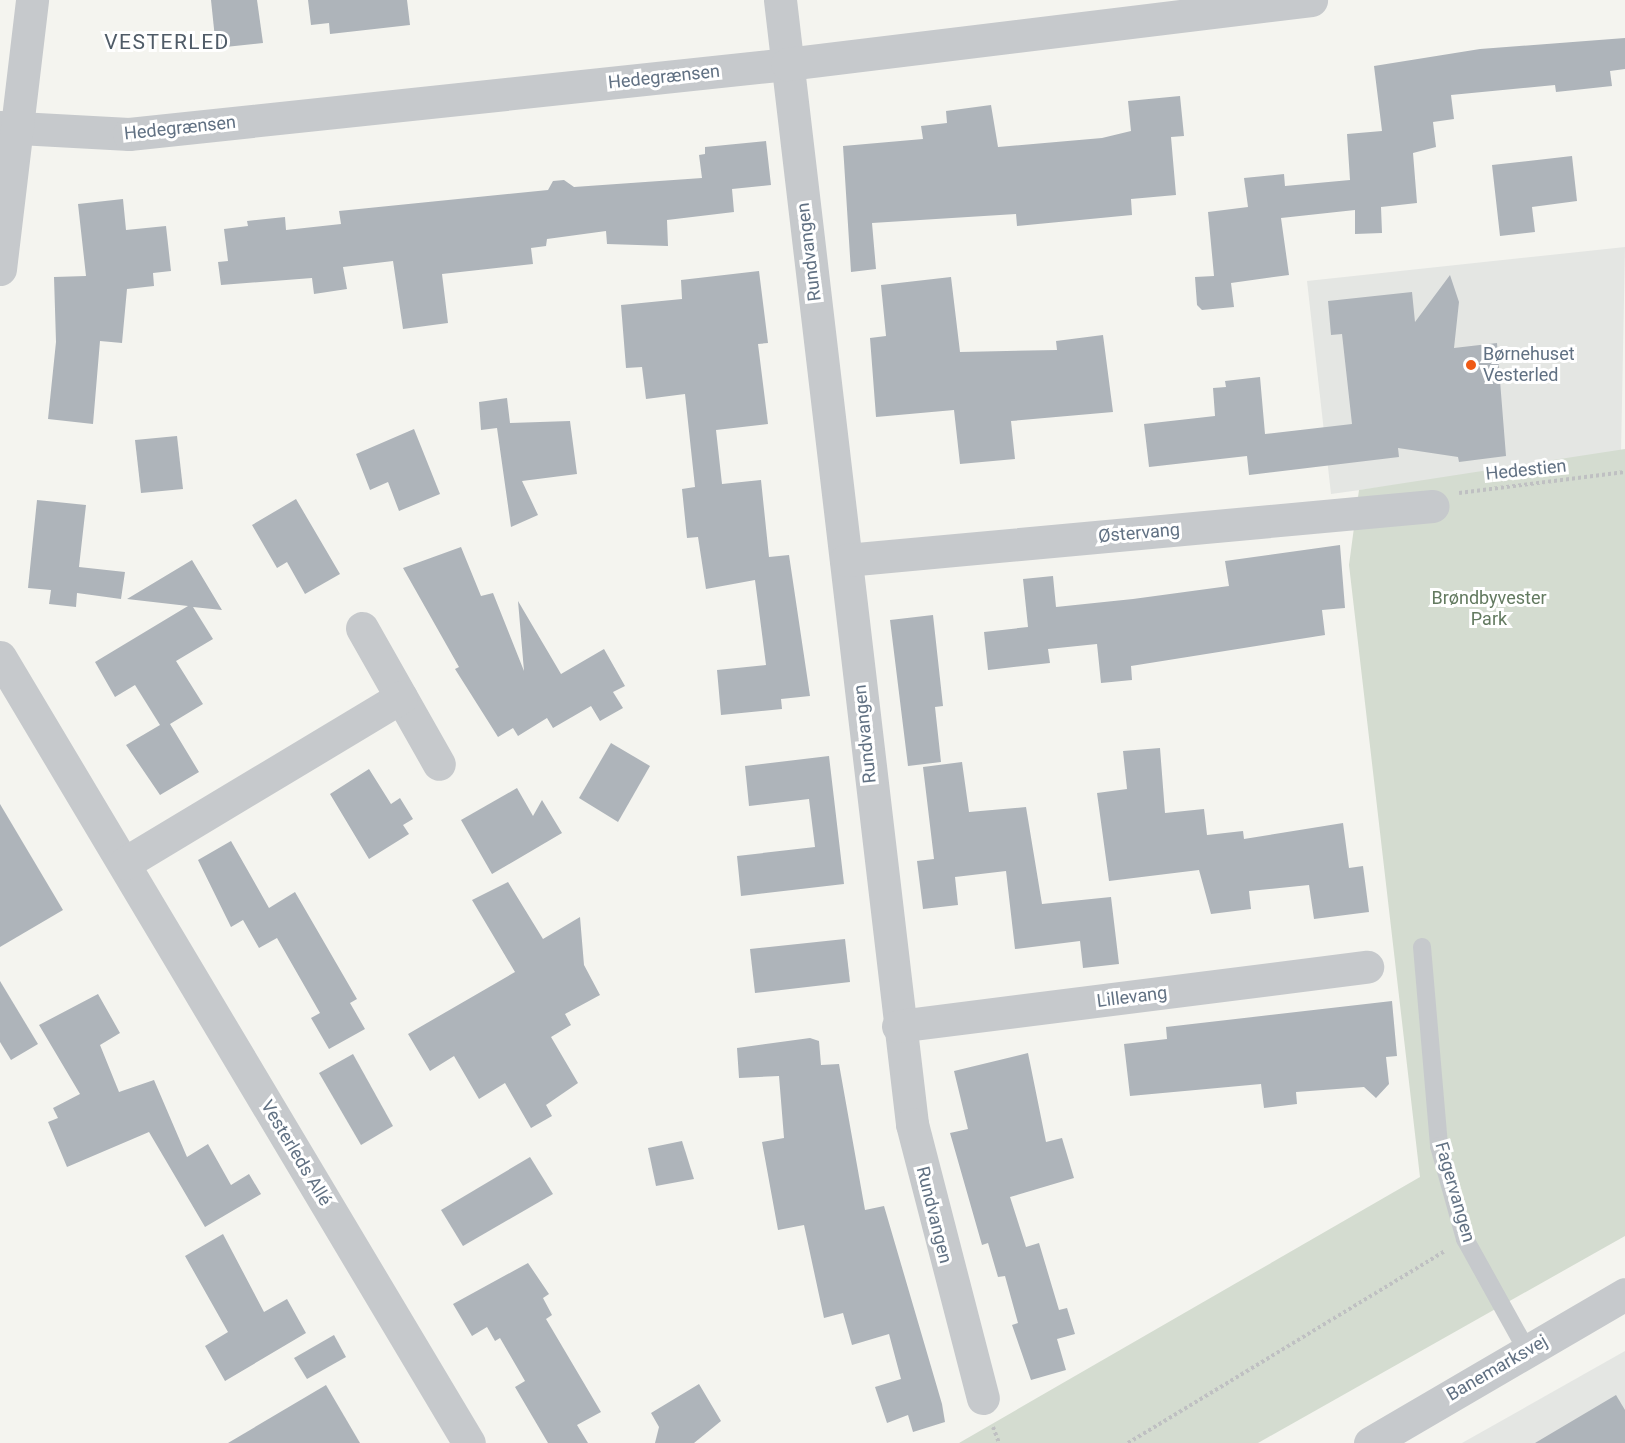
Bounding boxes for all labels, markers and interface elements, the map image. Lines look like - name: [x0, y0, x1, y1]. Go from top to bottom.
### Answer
- district label: VESTERLED: [104, 29, 230, 55]
- street label: Hedegrænsen: [607, 60, 721, 94]
- street label: Hedegrænsen: [123, 111, 237, 145]
- street label: Rundvangen: [792, 202, 826, 302]
- place label: Børnehuset Vesterled: [1483, 344, 1575, 386]
- marker: Børnehuset Vesterled: [1464, 358, 1478, 372]
- street label: Hedestien: [1485, 455, 1567, 485]
- street label: Østervang: [1097, 519, 1181, 547]
- park label: Brøndbyvester Park: [1431, 588, 1547, 630]
- street label: Rundvangen: [849, 684, 881, 784]
- street label: Lillevang: [1096, 982, 1168, 1012]
- street label: Vesterleds Allé: [256, 1096, 336, 1210]
- street label: Fagervangen: [1430, 1139, 1480, 1245]
- street label: Rundvangen: [912, 1164, 956, 1266]
- street label: Banemarksvej: [1443, 1330, 1551, 1406]

